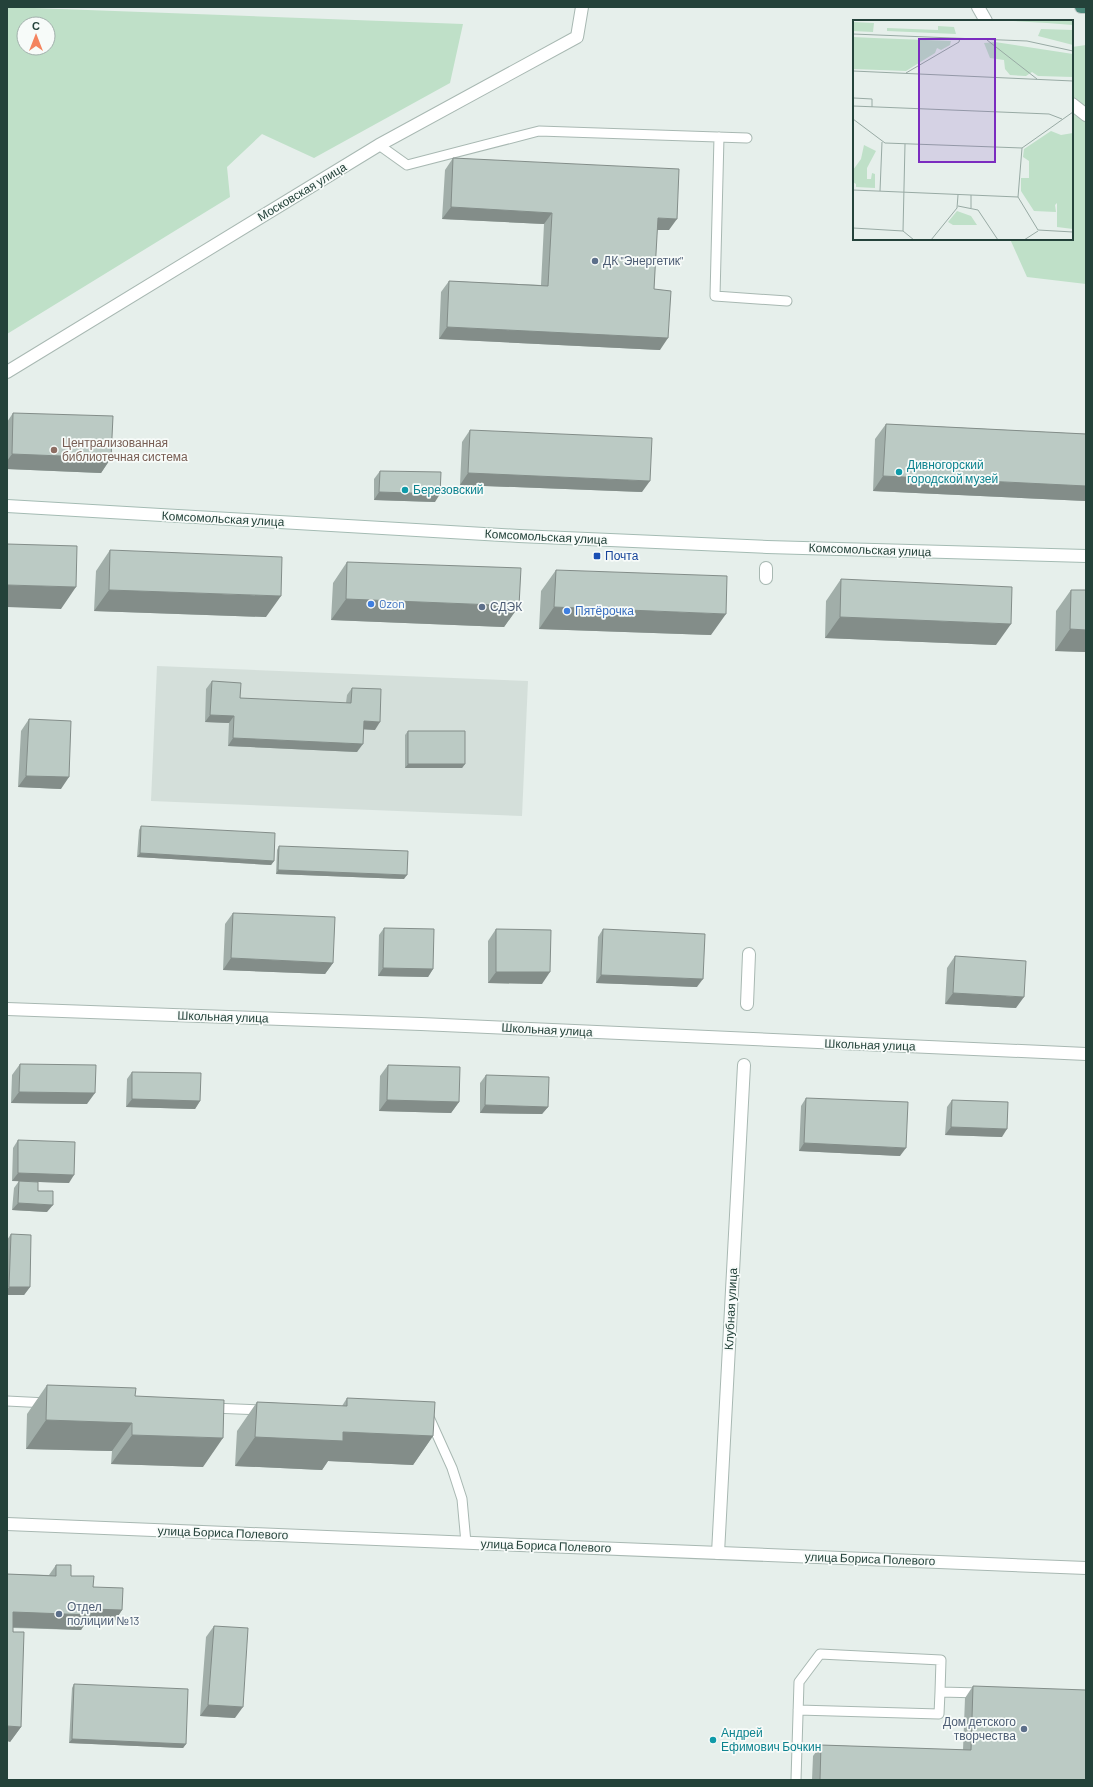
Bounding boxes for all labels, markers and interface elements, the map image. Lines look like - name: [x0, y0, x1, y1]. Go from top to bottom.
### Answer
- north arrow: [16, 16, 56, 56]
- text: С: [32, 19, 40, 32]
- inset map: [853, 20, 1073, 240]
- street label: Московская улица: [255, 159, 349, 224]
- place label: ДК "Энергетик": [603, 253, 683, 268]
- marker: ДК "Энергетик": [590, 256, 600, 266]
- place label: Централизованная библиотечная система: [62, 435, 188, 463]
- marker: Централизованная библиотечная система: [49, 445, 59, 455]
- place label: Дивногорский городской музей: [907, 457, 998, 486]
- marker: Дивногорский городской музей: [894, 467, 904, 477]
- place label: Березовский: [413, 482, 484, 497]
- marker: Березовский: [400, 485, 410, 495]
- street label: Комсомольская улица: [161, 508, 285, 529]
- street label: Комсомольская улица: [484, 526, 608, 547]
- street label: Комсомольская улица: [808, 540, 932, 559]
- place label: Почта: [605, 548, 639, 562]
- marker: Почта: [592, 551, 602, 561]
- place label: Ozon: [379, 596, 405, 610]
- marker: Ozon: [366, 599, 376, 609]
- place label: СДЭК: [490, 599, 522, 614]
- marker: СДЭК: [477, 602, 487, 612]
- place label: Пятёрочка: [575, 603, 634, 618]
- marker: Пятёрочка: [562, 606, 572, 616]
- street label: Школьная улица: [177, 1007, 269, 1026]
- street label: Школьная улица: [501, 1020, 593, 1039]
- street label: Школьная улица: [824, 1035, 916, 1054]
- street label: Клубная улица: [721, 1267, 740, 1350]
- street label: улица Бориса Полевого: [157, 1523, 289, 1542]
- street label: улица Бориса Полевого: [480, 1536, 612, 1555]
- street label: улица Бориса Полевого: [804, 1549, 936, 1568]
- place label: Отдел полиции №13: [67, 1599, 140, 1628]
- marker: Отдел полиции №13: [54, 1609, 64, 1619]
- place label: Дом детского творчества: [943, 1714, 1016, 1743]
- marker: Дом детского творчества: [1019, 1724, 1029, 1734]
- place label: Андрей Ефимович Бочкин: [721, 1725, 821, 1754]
- marker: Андрей Ефимович Бочкин: [708, 1735, 718, 1745]

